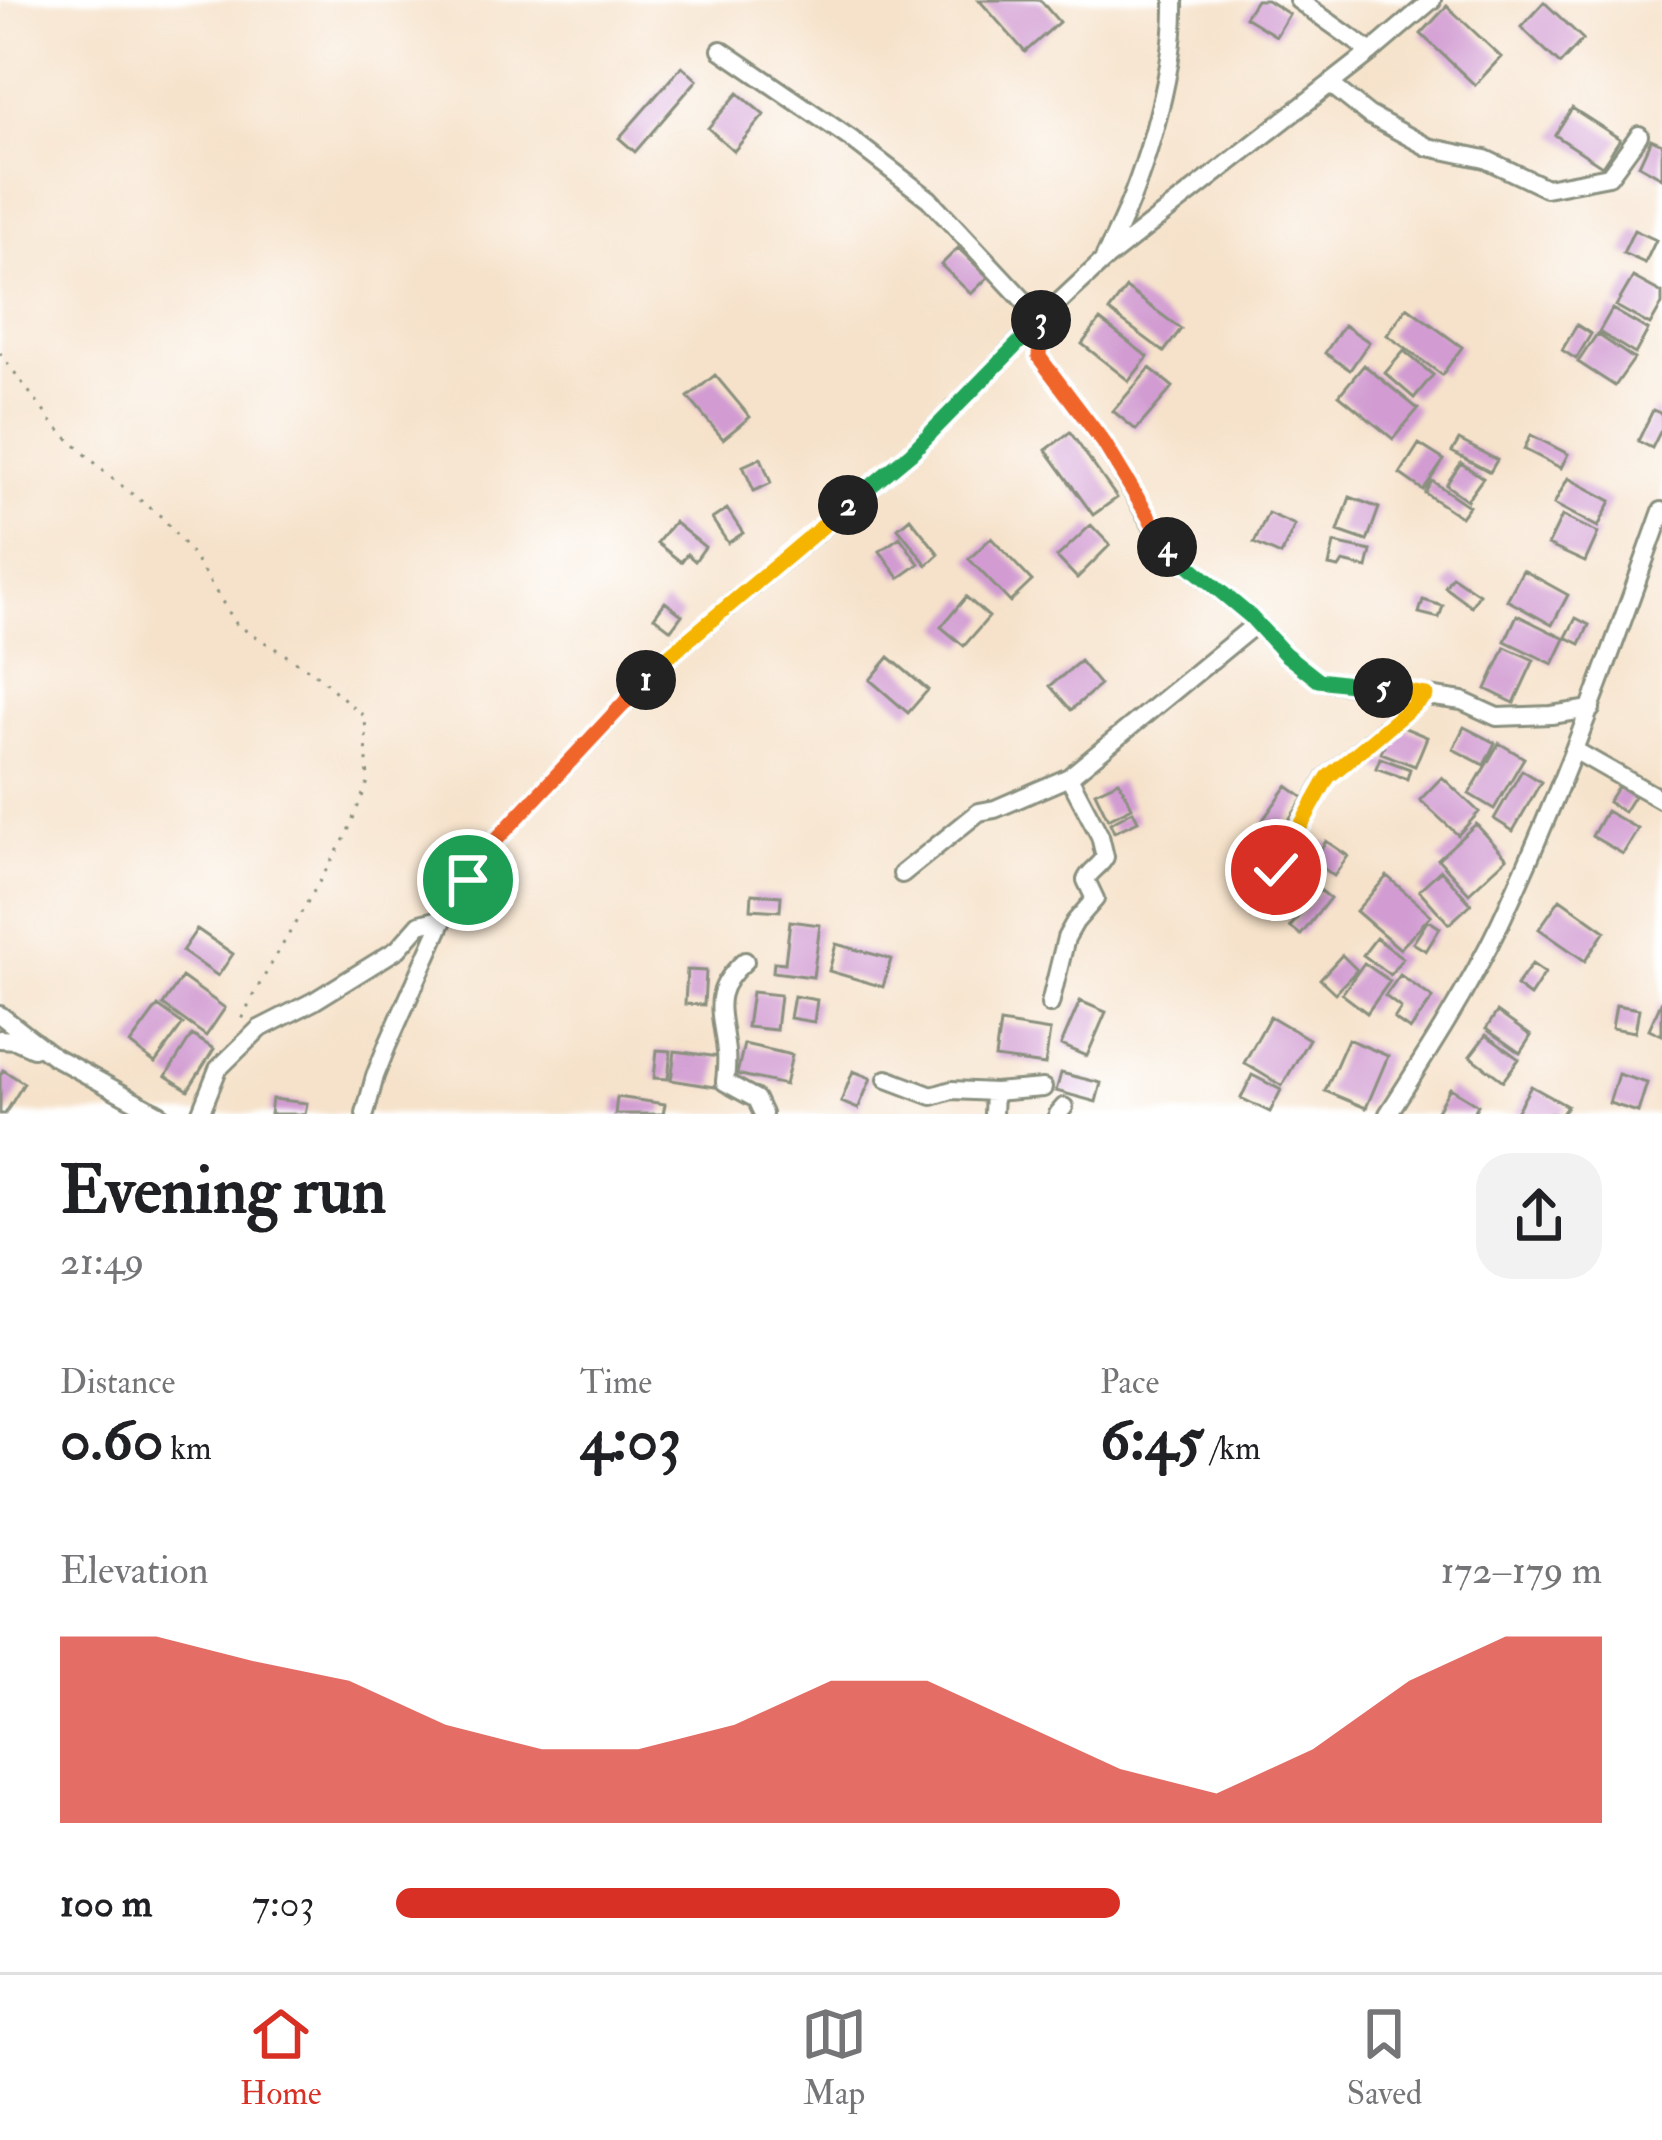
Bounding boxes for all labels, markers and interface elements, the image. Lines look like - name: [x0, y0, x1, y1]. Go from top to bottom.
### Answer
- pin: 3: [1011, 290, 1071, 350]
- text: 3: [1035, 299, 1047, 340]
- pin: 2: [818, 475, 878, 535]
- text: 2: [840, 484, 856, 525]
- pin: 4: [1137, 517, 1197, 577]
- text: 4: [1158, 526, 1176, 567]
- pin: 1: [616, 650, 676, 710]
- pin: 5: [1353, 658, 1413, 718]
- text: 1: [640, 659, 652, 700]
- text: 5: [1376, 667, 1390, 708]
- pin: [1225, 819, 1327, 921]
- pin: [417, 829, 519, 931]
- icon: check: [1243, 837, 1309, 903]
- icon: arrive: [435, 847, 501, 913]
- text: Evening run: [60, 1150, 386, 1233]
- button: share: [1476, 1153, 1602, 1279]
- text: 21:49: [60, 1237, 144, 1286]
- text: Distance: [60, 1362, 175, 1403]
- text: Time: [580, 1362, 652, 1403]
- text: Pace: [1100, 1362, 1159, 1403]
- text: 0.60: [60, 1403, 163, 1478]
- text: 4:03: [580, 1403, 681, 1478]
- text: 6:45: [1100, 1403, 1204, 1478]
- text: km: [163, 1428, 212, 1469]
- text: /km: [1204, 1428, 1261, 1469]
- text: Elevation: [60, 1546, 209, 1595]
- text: 172–179 m: [1440, 1546, 1602, 1595]
- text: 100 m: [60, 1879, 152, 1928]
- text: 7:03: [252, 1879, 315, 1928]
- tab: Home: [240, 2001, 322, 2114]
- tab: Map: [801, 2001, 867, 2114]
- tab: Saved: [1347, 2001, 1422, 2114]

